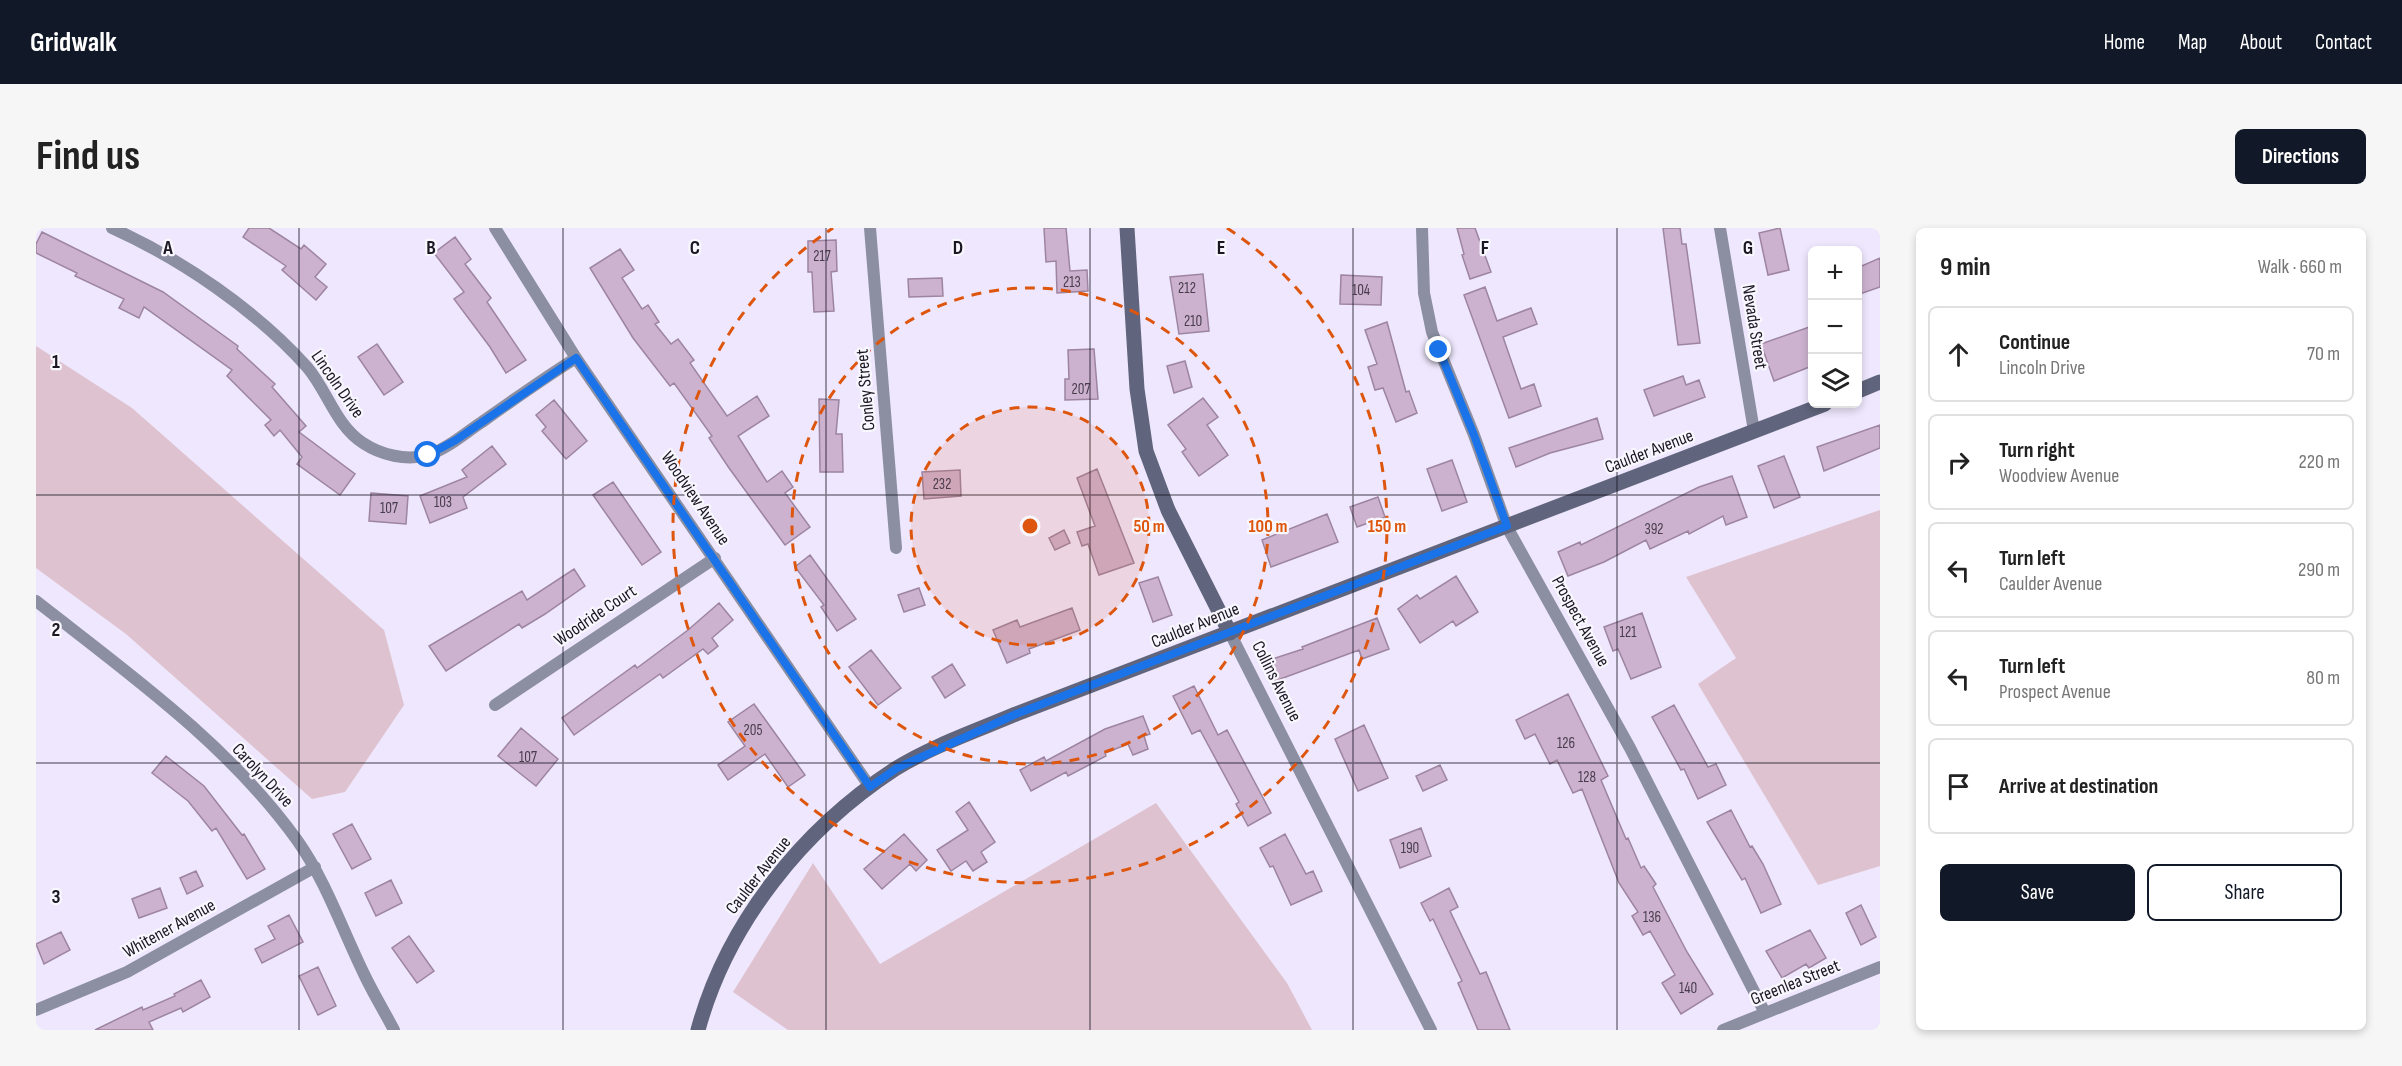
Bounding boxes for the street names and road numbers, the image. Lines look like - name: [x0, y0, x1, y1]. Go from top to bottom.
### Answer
- street label: Nevada Street: [1737, 283, 1772, 371]
- street label: Lincoln Drive: [307, 346, 368, 422]
- street label: Conley Street: [851, 348, 880, 432]
- street label: Caulder Avenue: [1602, 425, 1696, 478]
- street label: Woodview Avenue: [657, 448, 735, 549]
- street label: Prospect Avenue: [1547, 572, 1614, 670]
- street label: Woodride Court: [550, 580, 641, 651]
- street label: Caulder Avenue: [1148, 598, 1242, 653]
- street label: Collins Avenue: [1247, 637, 1306, 725]
- street label: Carolyn Drive: [228, 739, 298, 812]
- street label: Caulder Avenue: [721, 832, 795, 918]
- street label: Whitener Avenue: [119, 894, 219, 962]
- street label: Greenlea Street: [1747, 955, 1843, 1010]

